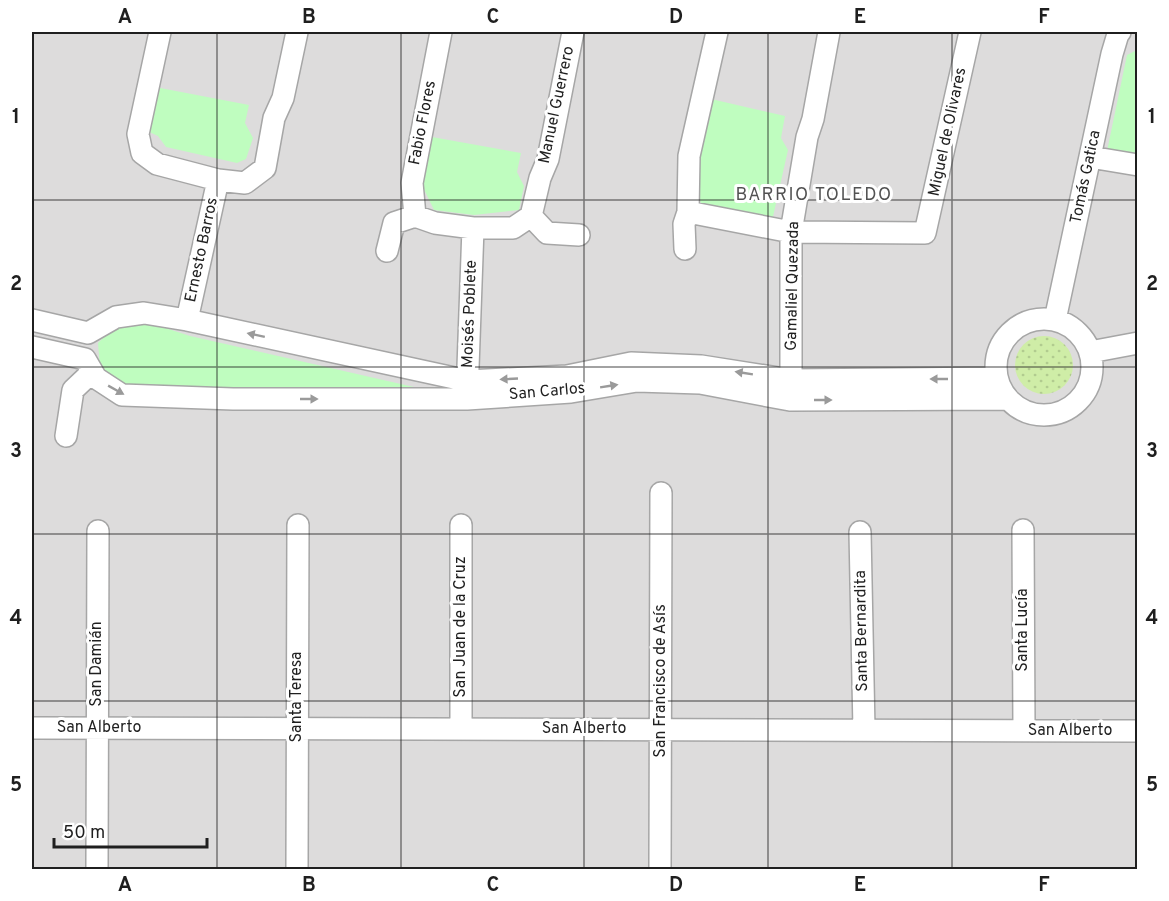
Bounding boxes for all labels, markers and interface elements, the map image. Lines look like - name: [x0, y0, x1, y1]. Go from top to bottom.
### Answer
- text: A: [118, 5, 132, 31]
- text: B: [302, 5, 316, 31]
- text: C: [487, 5, 499, 31]
- text: D: [669, 5, 683, 31]
- text: E: [854, 5, 866, 31]
- text: F: [1038, 5, 1050, 31]
- street label: Manuel Guerrero: [535, 44, 579, 166]
- street label: Miguel de Olivares: [925, 66, 971, 198]
- street label: Fabio Flores: [405, 79, 441, 167]
- text: 1: [12, 105, 20, 131]
- text: 1: [1148, 105, 1156, 131]
- street label: Tomás Gatica: [1066, 128, 1106, 226]
- district label: BARRIO TOLEDO: [735, 184, 893, 207]
- street label: Ernesto Barros: [181, 196, 223, 304]
- street label: Gamaliel Quezada: [782, 221, 804, 351]
- street label: Moisés Poblete: [458, 260, 482, 368]
- text: 2: [10, 272, 22, 298]
- text: 2: [1146, 272, 1158, 298]
- one-way arrow: [247, 330, 266, 340]
- one-way arrow: [735, 368, 754, 377]
- one-way arrow: [500, 374, 519, 384]
- one-way arrow: [929, 374, 948, 384]
- street label: San Carlos: [508, 379, 586, 405]
- one-way arrow: [599, 381, 618, 390]
- one-way arrow: [108, 385, 125, 395]
- one-way arrow: [300, 394, 319, 404]
- one-way arrow: [813, 395, 832, 405]
- text: 3: [10, 439, 22, 465]
- text: 3: [1146, 439, 1158, 465]
- street label: San Juan de la Cruz: [451, 556, 471, 698]
- street label: Santa Bernardita: [851, 570, 873, 692]
- street label: Santa Lucía: [1013, 588, 1033, 672]
- street label: San Francisco de Asís: [651, 604, 671, 758]
- text: 4: [10, 606, 22, 632]
- text: 4: [1146, 606, 1158, 632]
- street label: San Damián: [87, 621, 107, 707]
- street label: Santa Teresa: [287, 651, 307, 743]
- street label: San Alberto: [57, 718, 141, 738]
- street label: San Alberto: [542, 719, 626, 739]
- street label: San Alberto: [1028, 721, 1112, 741]
- text: 5: [10, 773, 22, 799]
- text: 5: [1146, 773, 1158, 799]
- scale bar: [54, 811, 207, 849]
- text: 50 m: [63, 822, 105, 845]
- text: A: [118, 873, 132, 899]
- text: B: [302, 873, 316, 899]
- text: C: [487, 873, 499, 899]
- text: D: [669, 873, 683, 899]
- text: E: [854, 873, 866, 899]
- text: F: [1038, 873, 1050, 899]

